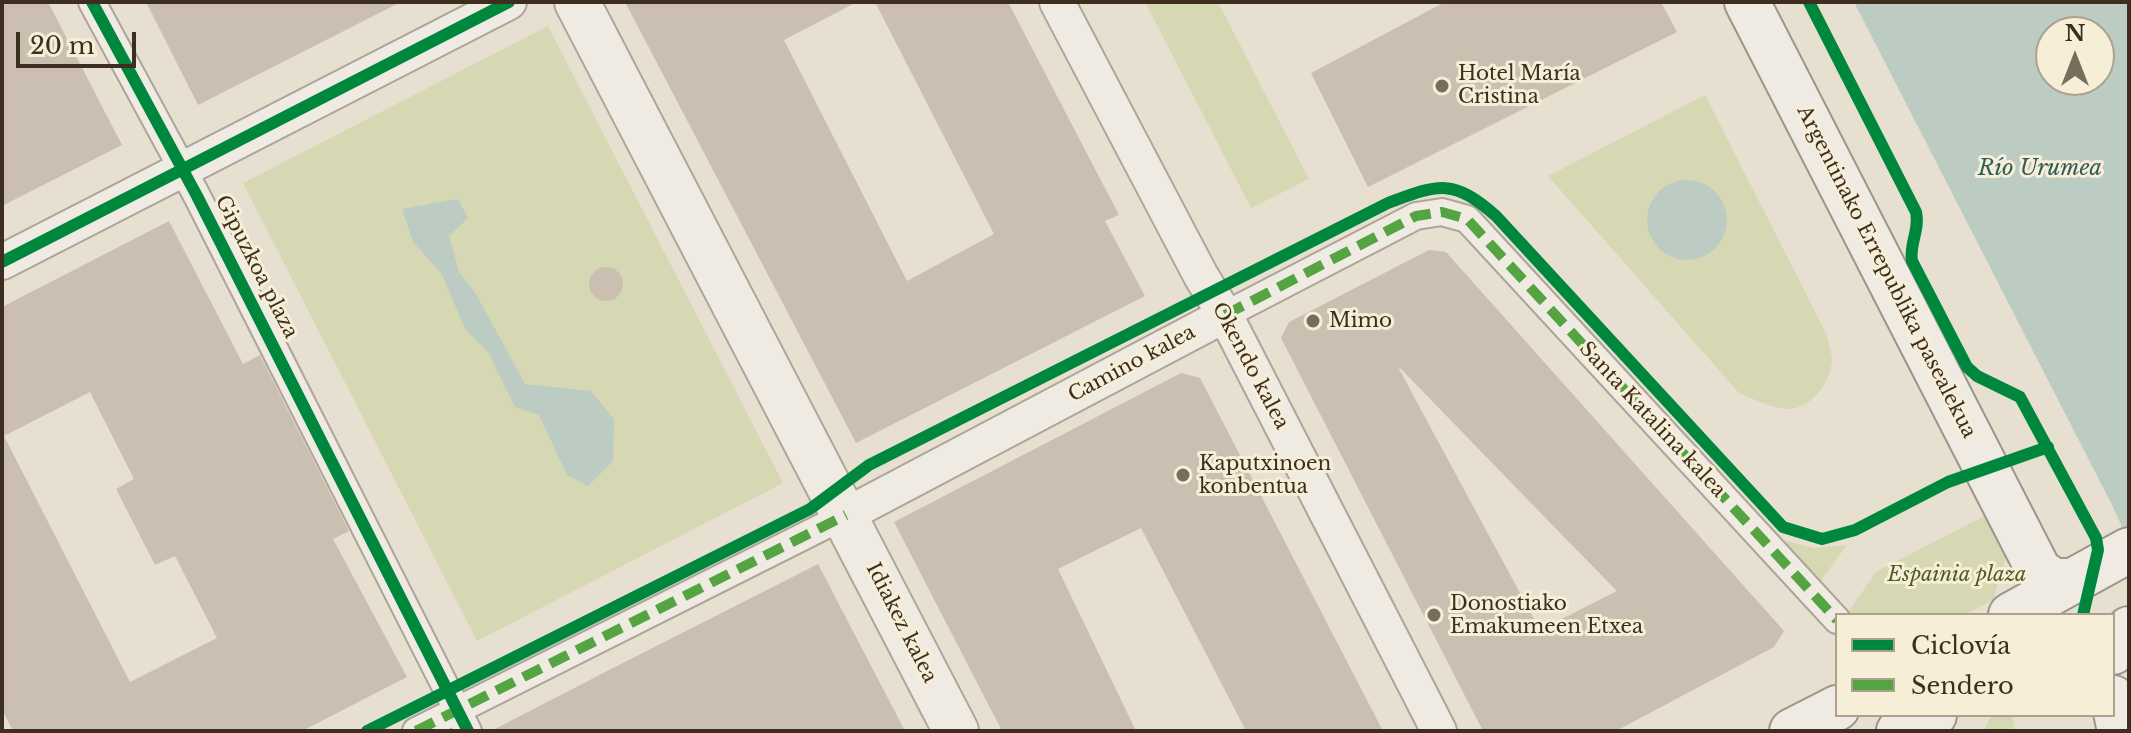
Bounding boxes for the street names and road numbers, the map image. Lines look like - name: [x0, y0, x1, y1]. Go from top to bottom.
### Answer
- street label: Argentinako Errepublika pasealekua: [1791, 102, 1981, 442]
- street label: Gipuzkoa plaza: [210, 192, 302, 342]
- street label: Okendo kalea: [1206, 298, 1294, 434]
- street label: Camino kalea: [1064, 320, 1200, 408]
- street label: Santa Katalina kalea: [1574, 337, 1730, 503]
- street label: Idiakez kalea: [860, 559, 942, 687]

